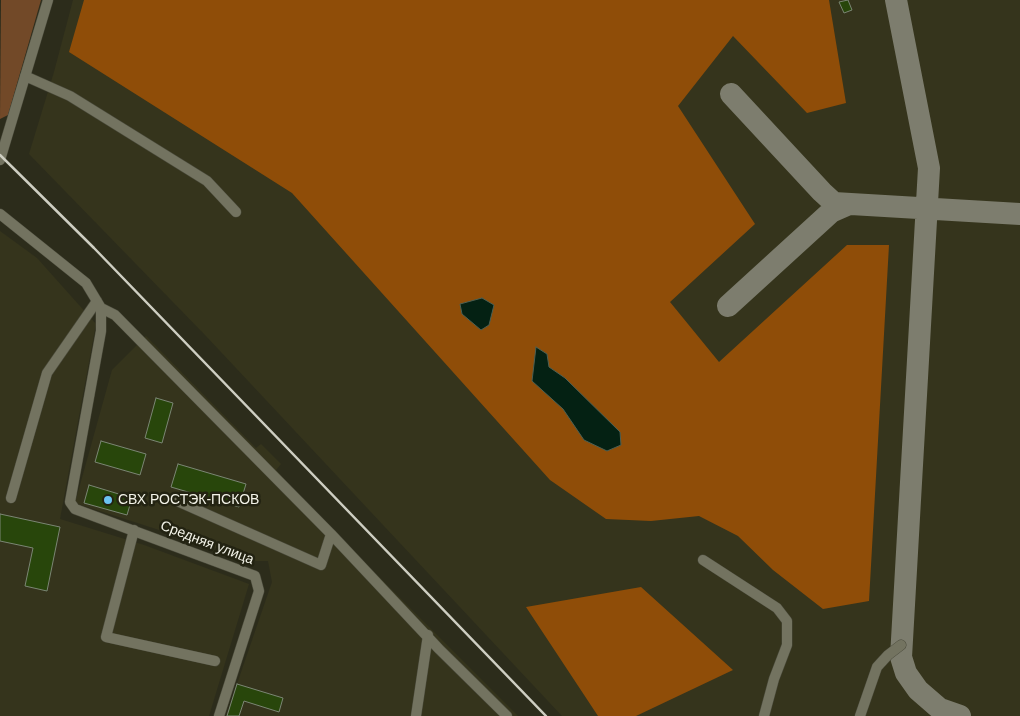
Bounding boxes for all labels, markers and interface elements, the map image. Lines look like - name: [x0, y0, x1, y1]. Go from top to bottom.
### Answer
- place label: СВХ РОСТЭК-ПСКОВ: [118, 492, 259, 508]
- marker: СВХ РОСТЭК-ПСКОВ: [102, 494, 114, 506]
- street label: Средняя улица: [158, 517, 256, 569]

